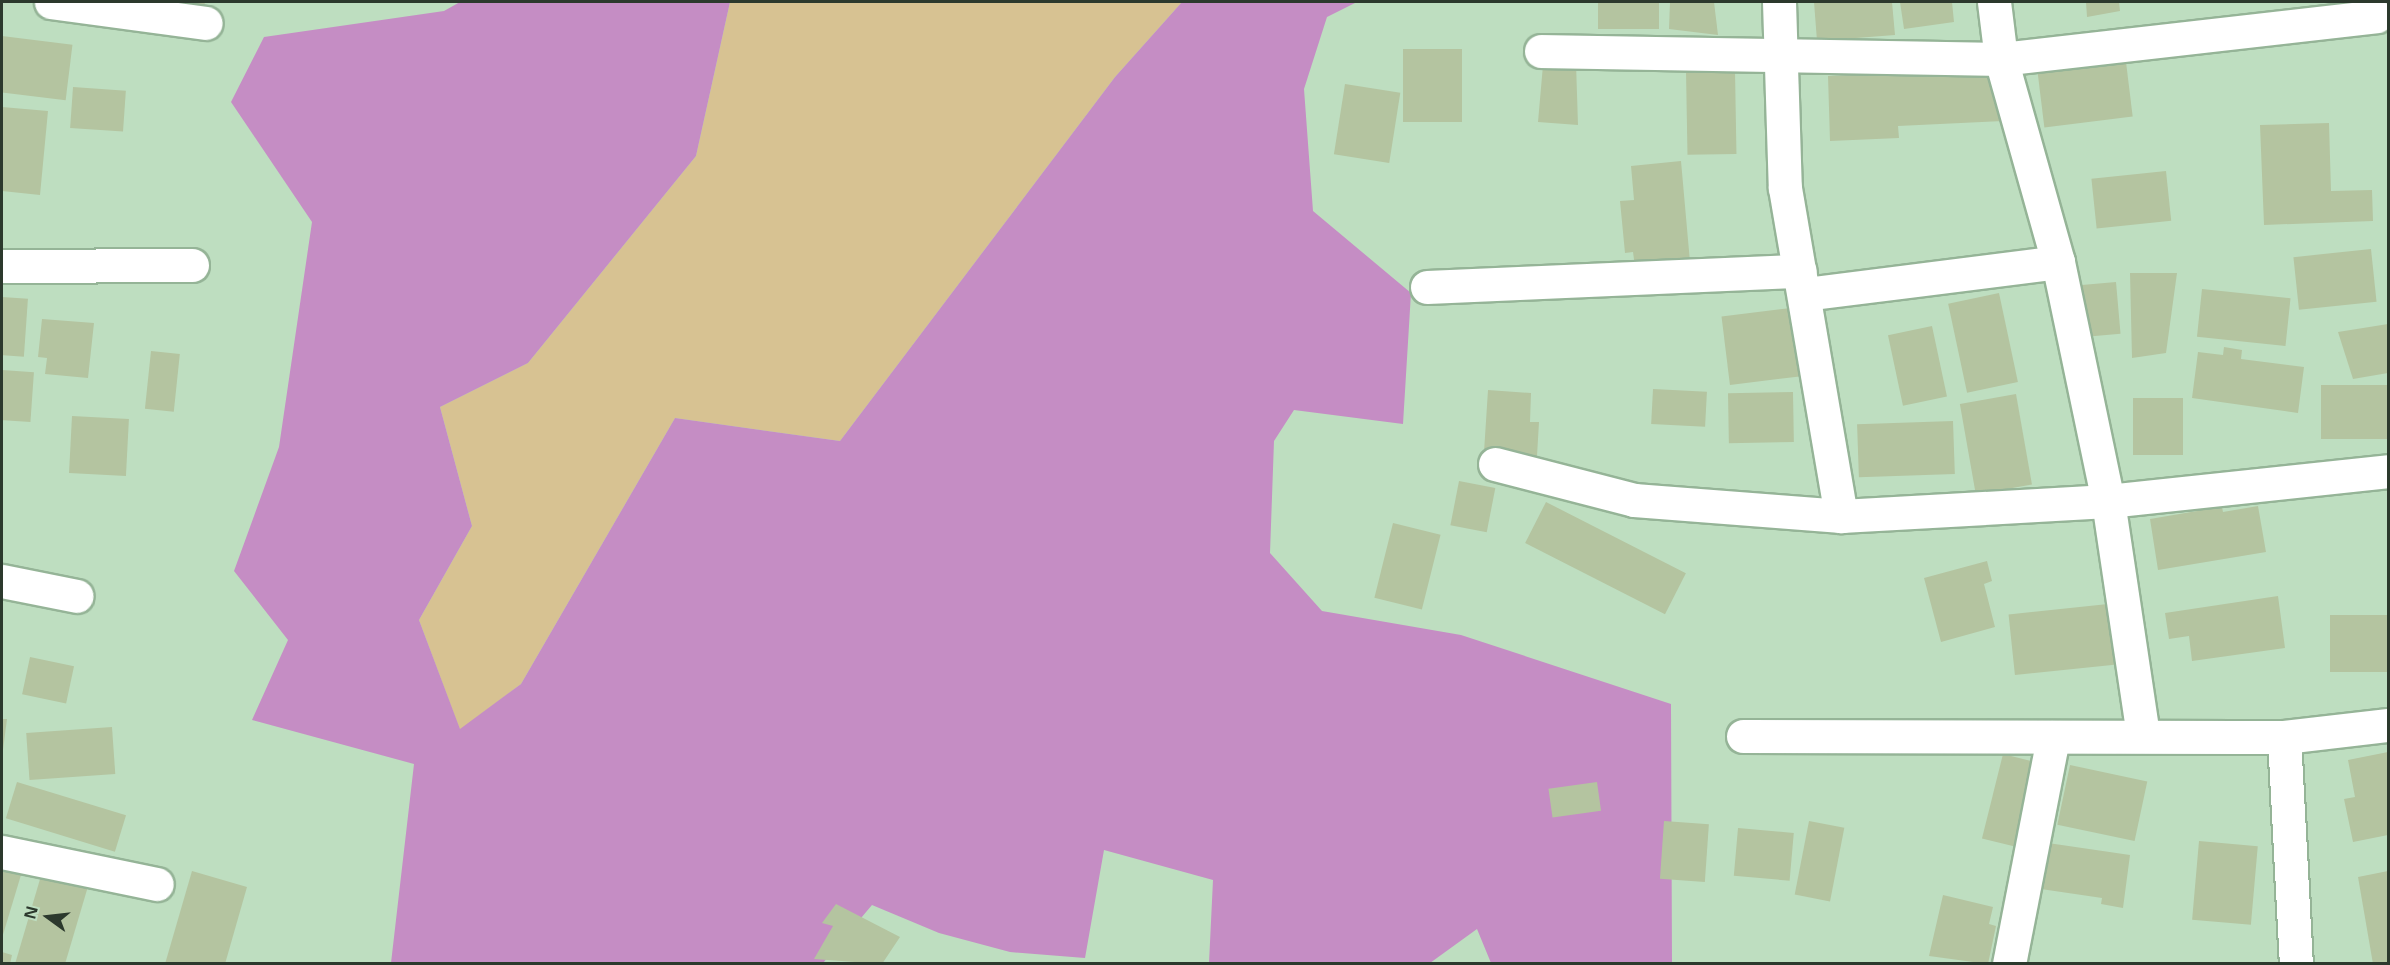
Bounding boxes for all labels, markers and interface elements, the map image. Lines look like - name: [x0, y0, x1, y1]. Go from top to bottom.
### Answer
- north arrow: [18, 887, 78, 947]
- text: N: [18, 903, 43, 921]

